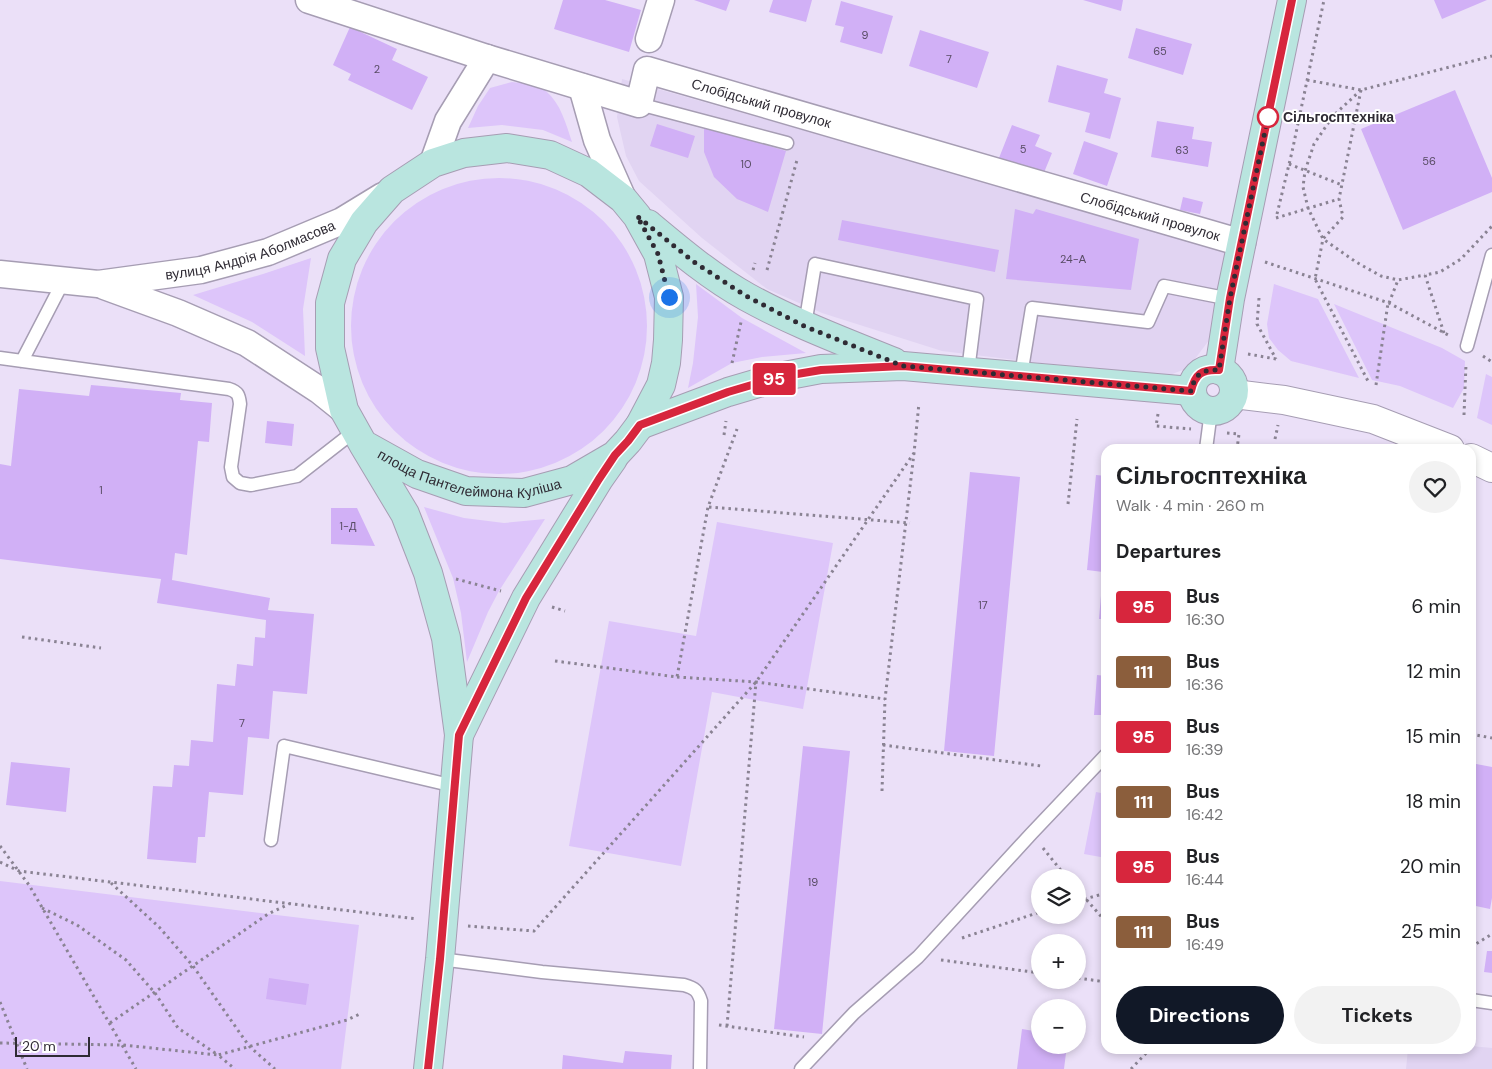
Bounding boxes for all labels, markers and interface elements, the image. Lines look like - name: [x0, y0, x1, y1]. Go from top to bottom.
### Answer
- house number: 9: [862, 28, 869, 42]
- house number: 65: [1153, 44, 1167, 58]
- house number: 7: [946, 52, 952, 66]
- house number: 2: [374, 62, 380, 76]
- street label: Слобідський провулок: [689, 74, 834, 132]
- marker: Сільгосптехніка: [1257, 106, 1279, 128]
- place label: Сільгосптехніка: [1283, 108, 1394, 126]
- house number: 5: [1020, 142, 1027, 156]
- house number: 63: [1175, 143, 1189, 157]
- house number: 56: [1422, 154, 1436, 168]
- house number: 10: [741, 157, 751, 171]
- street label: Слобідський провулок: [1078, 187, 1223, 245]
- street label: вулиця Андрія Аболмасова: [164, 216, 338, 284]
- house number: 24-А: [1060, 252, 1087, 266]
- your location: [657, 285, 682, 310]
- line badge: 95: [752, 363, 796, 395]
- text: 95: [763, 367, 785, 391]
- street label: площа Пантелеймона Куліша: [375, 445, 563, 502]
- text: Сільгосптехніка: [1116, 460, 1307, 491]
- button: heart: [1409, 461, 1461, 513]
- house number: 1: [99, 483, 103, 497]
- text: Walk · 4 min · 260 m: [1116, 495, 1264, 516]
- house number: 1-Д: [340, 519, 357, 533]
- text: Departures: [1116, 539, 1221, 564]
- text: Bus: [1186, 584, 1220, 609]
- text: 6 min: [1412, 594, 1461, 619]
- text: 95: [1132, 595, 1155, 619]
- house number: 17: [978, 598, 988, 612]
- text: 16:30: [1186, 609, 1225, 630]
- text: Bus: [1186, 649, 1220, 674]
- text: 12 min: [1407, 659, 1461, 684]
- text: 111: [1134, 660, 1153, 684]
- text: 16:36: [1186, 674, 1224, 695]
- text: Bus: [1186, 714, 1220, 739]
- house number: 7: [239, 716, 245, 730]
- text: 15 min: [1406, 724, 1461, 749]
- text: 95: [1132, 725, 1155, 749]
- text: 16:39: [1186, 739, 1223, 760]
- text: Bus: [1186, 779, 1220, 804]
- text: 18 min: [1406, 789, 1461, 814]
- text: 111: [1134, 790, 1153, 814]
- text: 16:42: [1186, 804, 1223, 825]
- text: Bus: [1186, 844, 1220, 869]
- text: 20 min: [1400, 854, 1461, 879]
- text: 95: [1132, 855, 1155, 879]
- map controls: [1031, 869, 1086, 1054]
- button: layers: [1031, 869, 1086, 924]
- text: 16:44: [1186, 869, 1224, 890]
- house number: 19: [808, 875, 818, 889]
- text: Bus: [1186, 909, 1220, 934]
- text: 25 min: [1401, 919, 1461, 944]
- text: 111: [1134, 920, 1153, 944]
- button: +: [1031, 934, 1086, 989]
- text: 16:49: [1186, 934, 1224, 955]
- button: Directions: [1116, 986, 1284, 1044]
- button: Tickets: [1294, 986, 1461, 1044]
- button: −: [1031, 999, 1086, 1054]
- scale bar: [15, 1034, 90, 1057]
- text: 20 m: [22, 1037, 56, 1055]

